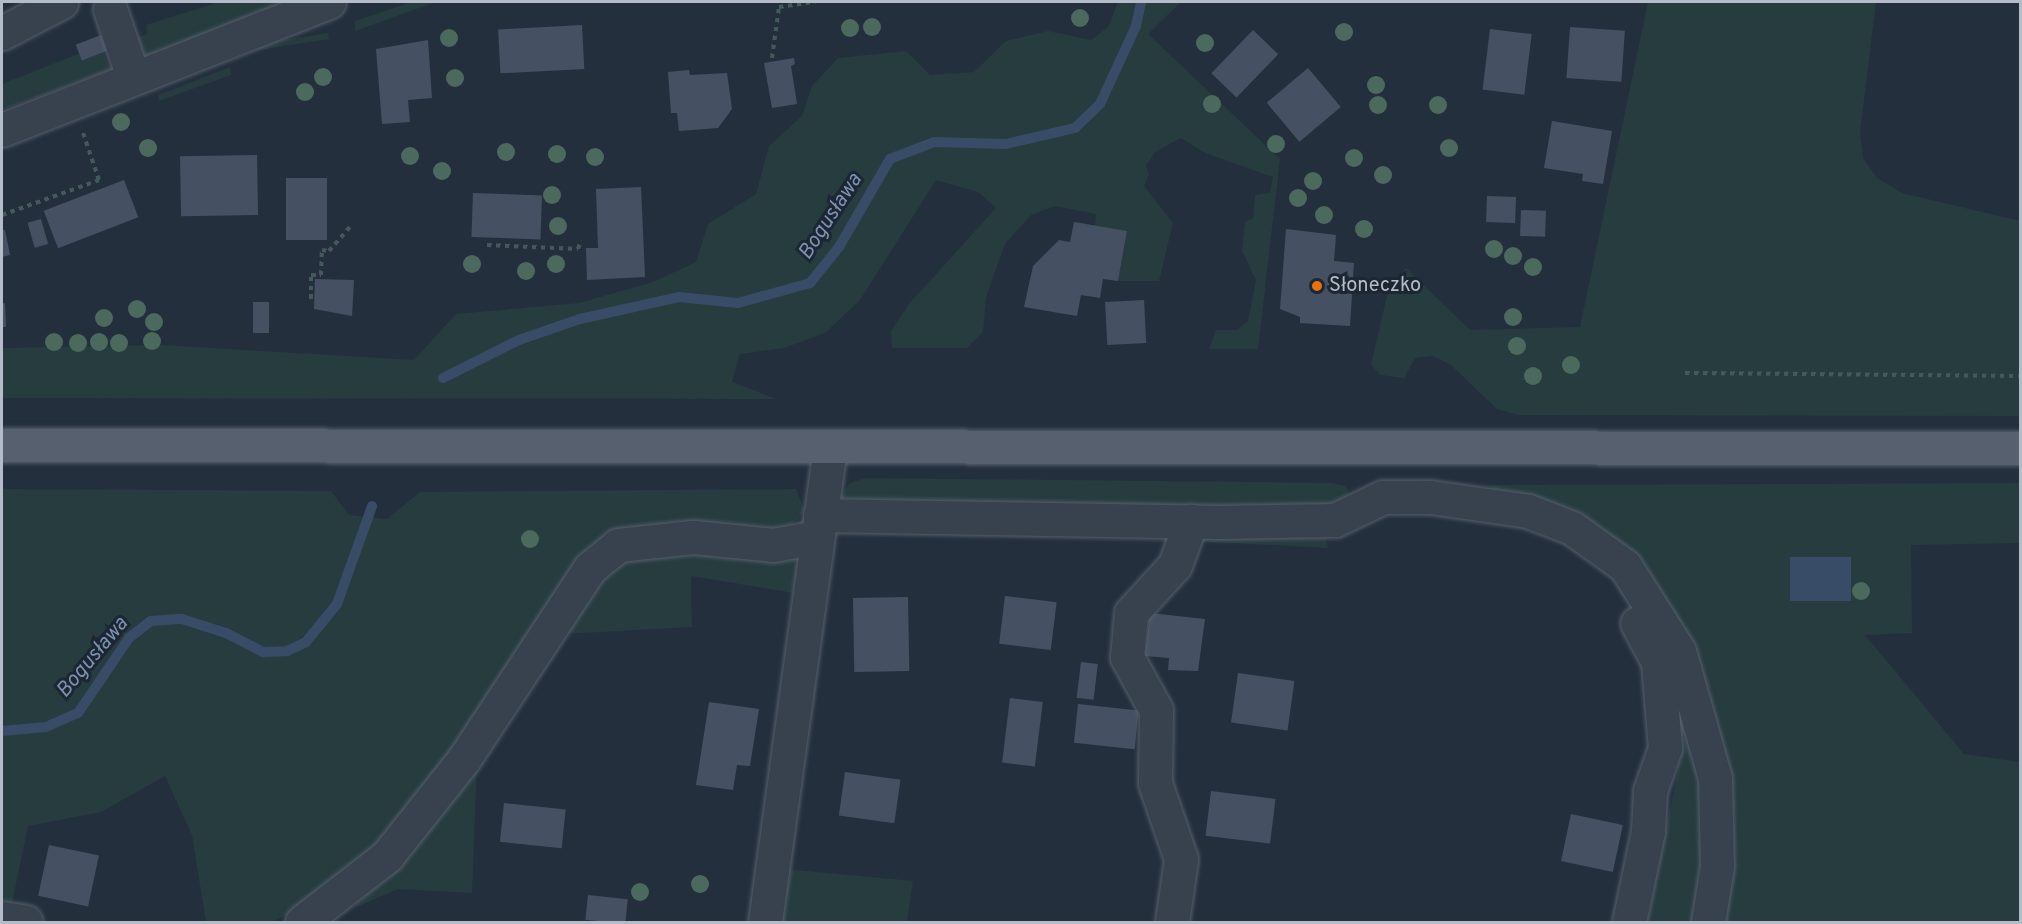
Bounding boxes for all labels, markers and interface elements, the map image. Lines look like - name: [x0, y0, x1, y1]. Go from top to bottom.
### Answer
- water label: Bogusława: [794, 169, 868, 265]
- place label: Słoneczko: [1329, 274, 1421, 298]
- marker: Słoneczko: [1310, 279, 1324, 293]
- water label: Bogusława: [52, 612, 134, 704]

